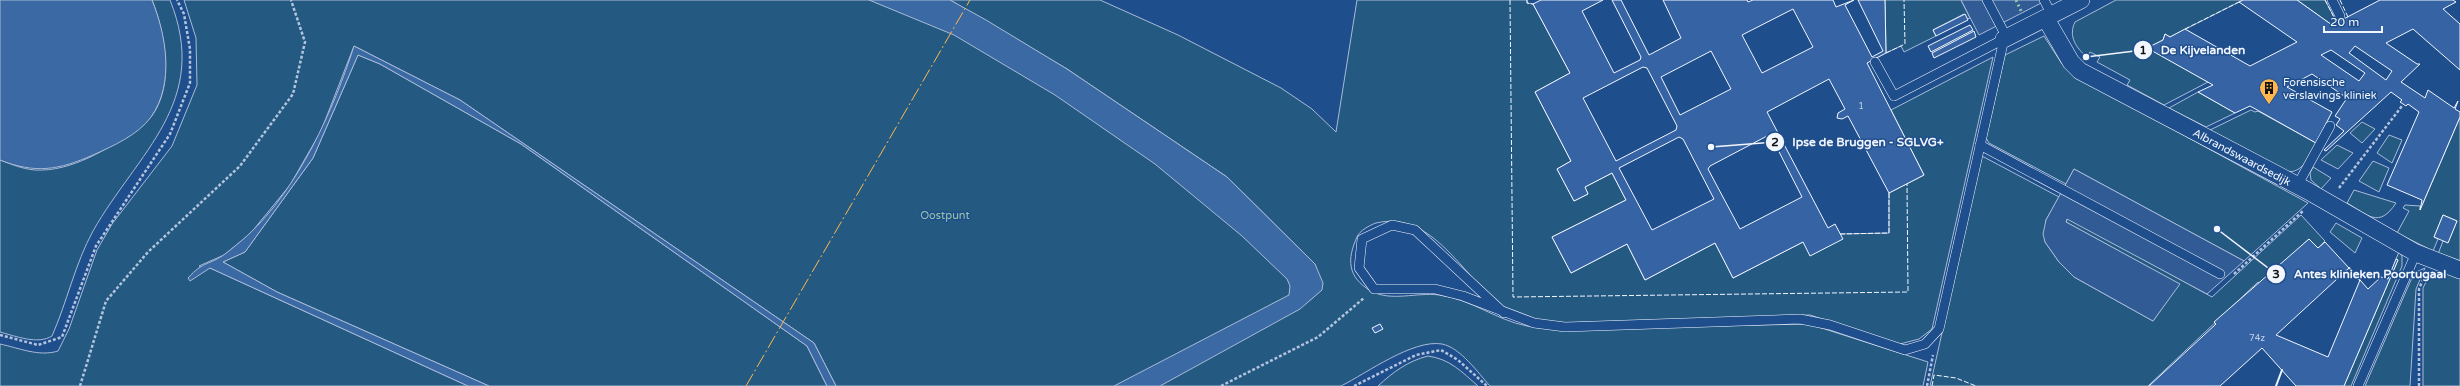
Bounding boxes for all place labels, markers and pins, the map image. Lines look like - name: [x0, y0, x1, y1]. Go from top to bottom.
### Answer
- callout: De Kijvelanden: [2133, 38, 2253, 62]
- place label: Forensische verslavings kliniek: [2283, 76, 2377, 102]
- building icon: Forensische verslavings kliniek: [2258, 77, 2280, 105]
- callout: Ipse de Bruggen - SGLVG+: [1765, 130, 1952, 154]
- callout: Antes klinieken Poortugaal: [2266, 262, 2455, 286]

